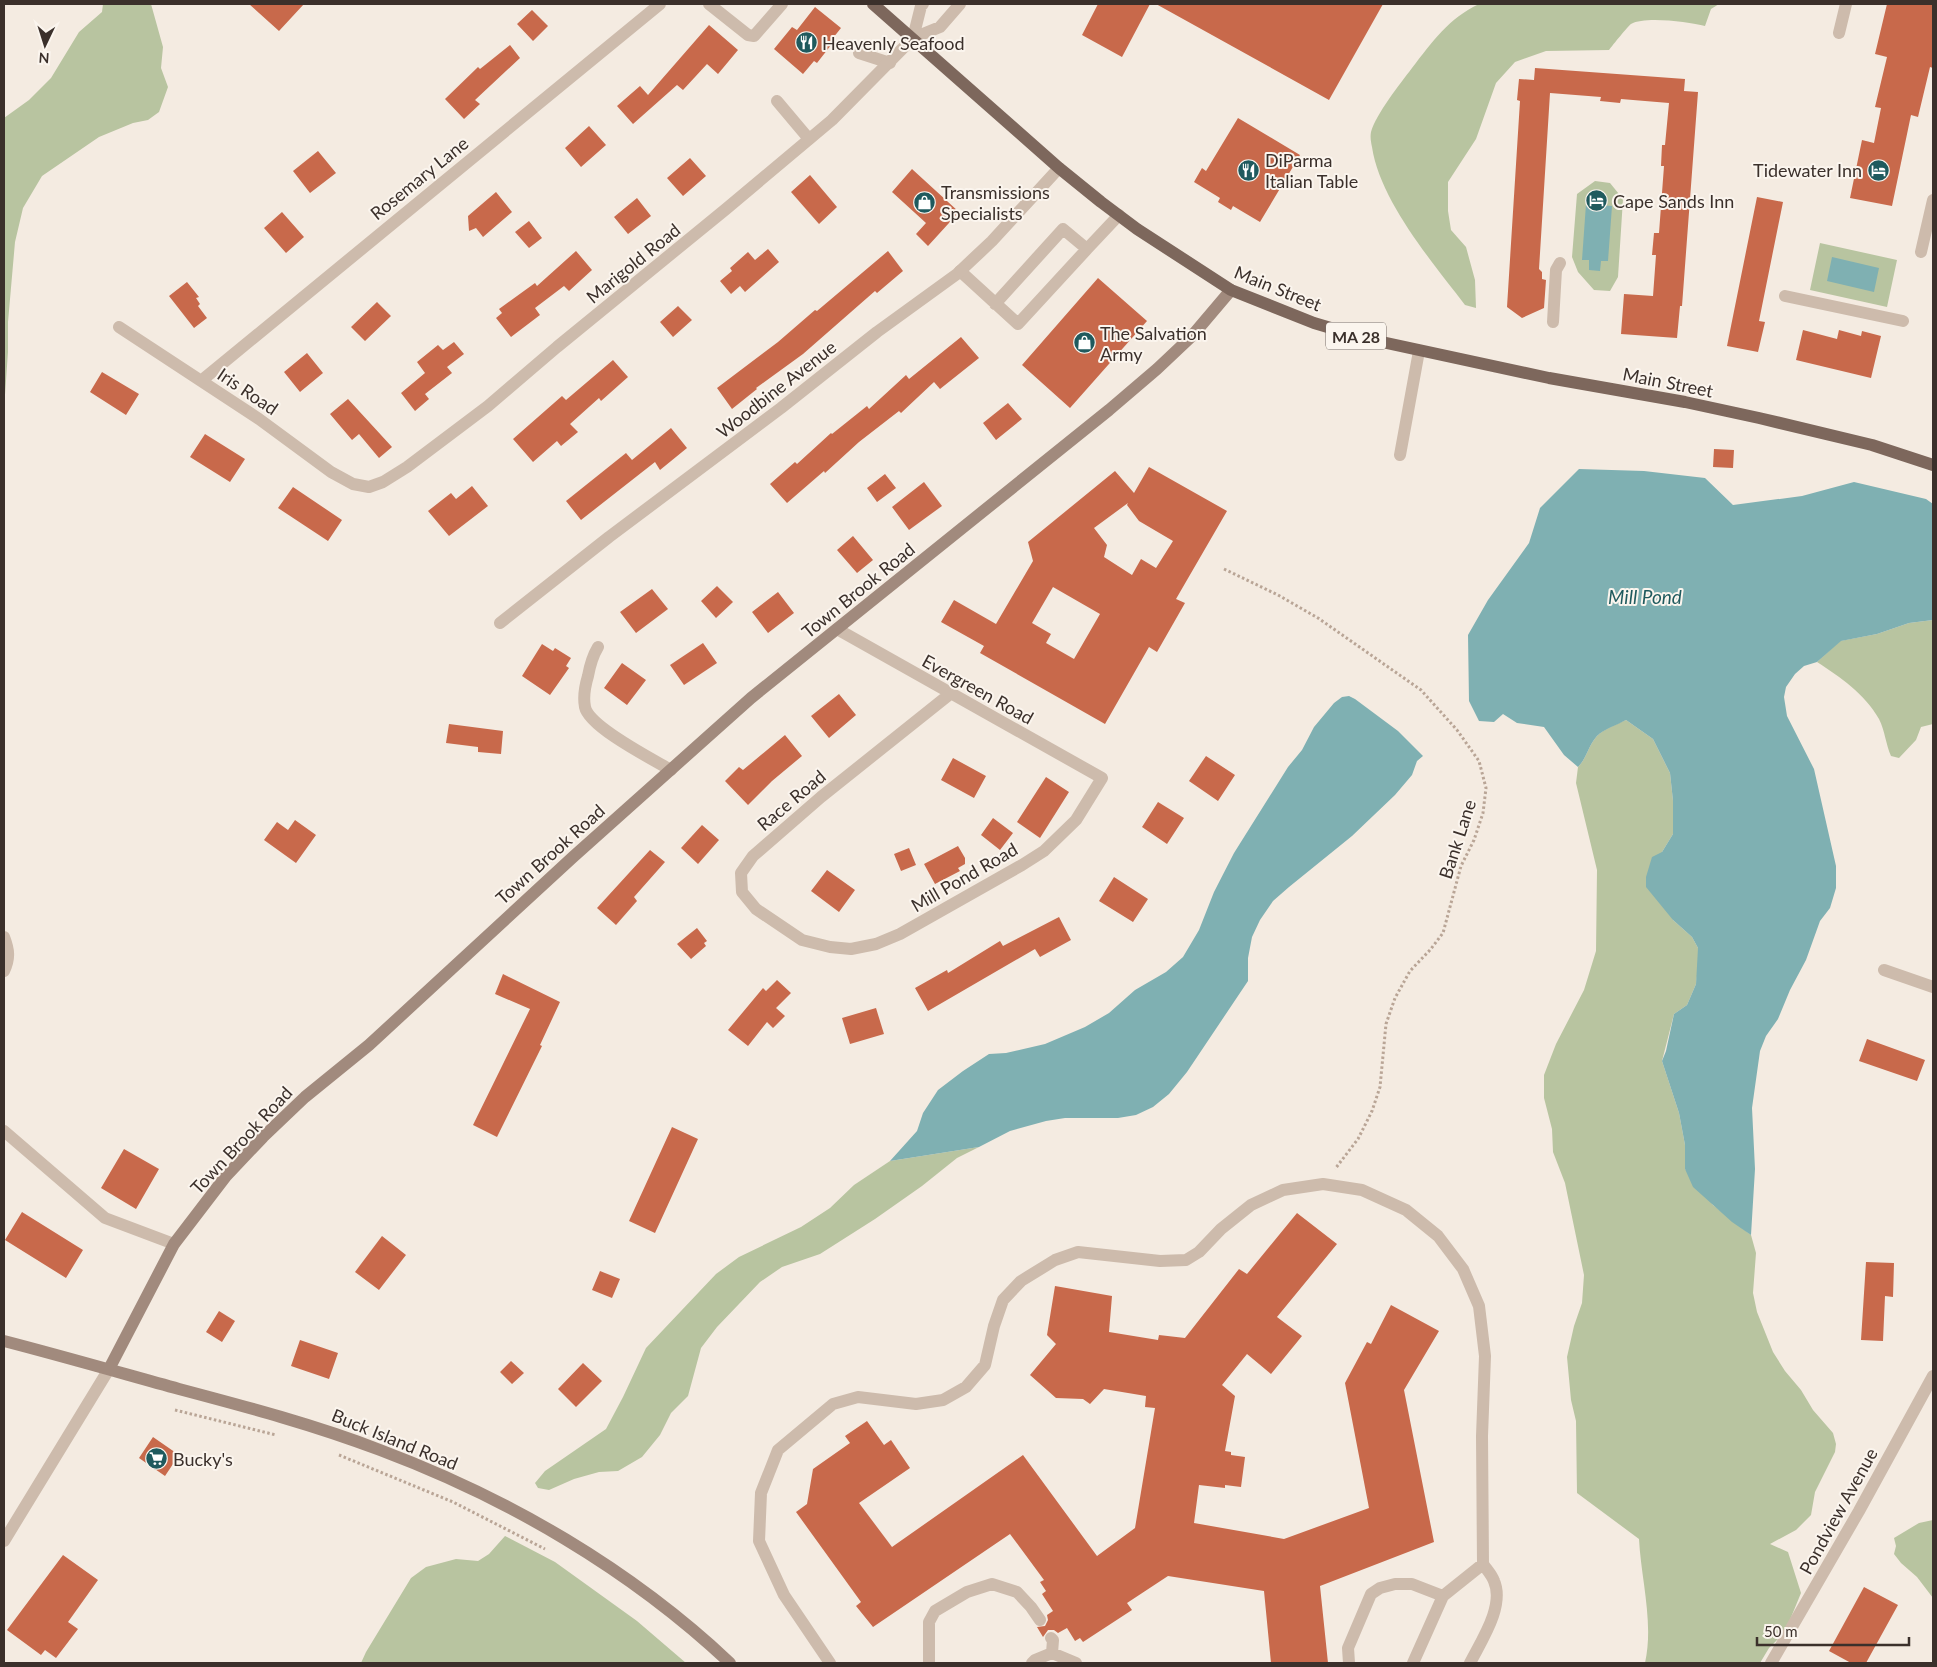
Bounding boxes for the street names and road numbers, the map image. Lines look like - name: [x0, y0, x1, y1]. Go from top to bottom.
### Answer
- street label: Rosemary Lane: [366, 132, 472, 224]
- street label: Marigold Road: [582, 218, 684, 308]
- street label: Main Street: [1231, 261, 1325, 316]
- road number: MA 28: [1326, 322, 1386, 350]
- street label: Woodbine Avenue: [712, 335, 840, 443]
- street label: Main Street: [1621, 362, 1716, 402]
- street label: Iris Road: [214, 363, 282, 419]
- street label: Town Brook Road: [797, 538, 919, 642]
- street label: Evergreen Road: [918, 649, 1038, 729]
- street label: Race Road: [752, 765, 830, 835]
- street label: Bank Lane: [1434, 797, 1480, 881]
- street label: Town Brook Road: [491, 799, 609, 909]
- street label: Mill Pond Road: [907, 838, 1021, 916]
- street label: Town Brook Road: [186, 1082, 296, 1198]
- street label: Buck Island Road: [329, 1404, 461, 1474]
- street label: Pondview Avenue: [1794, 1444, 1882, 1578]

